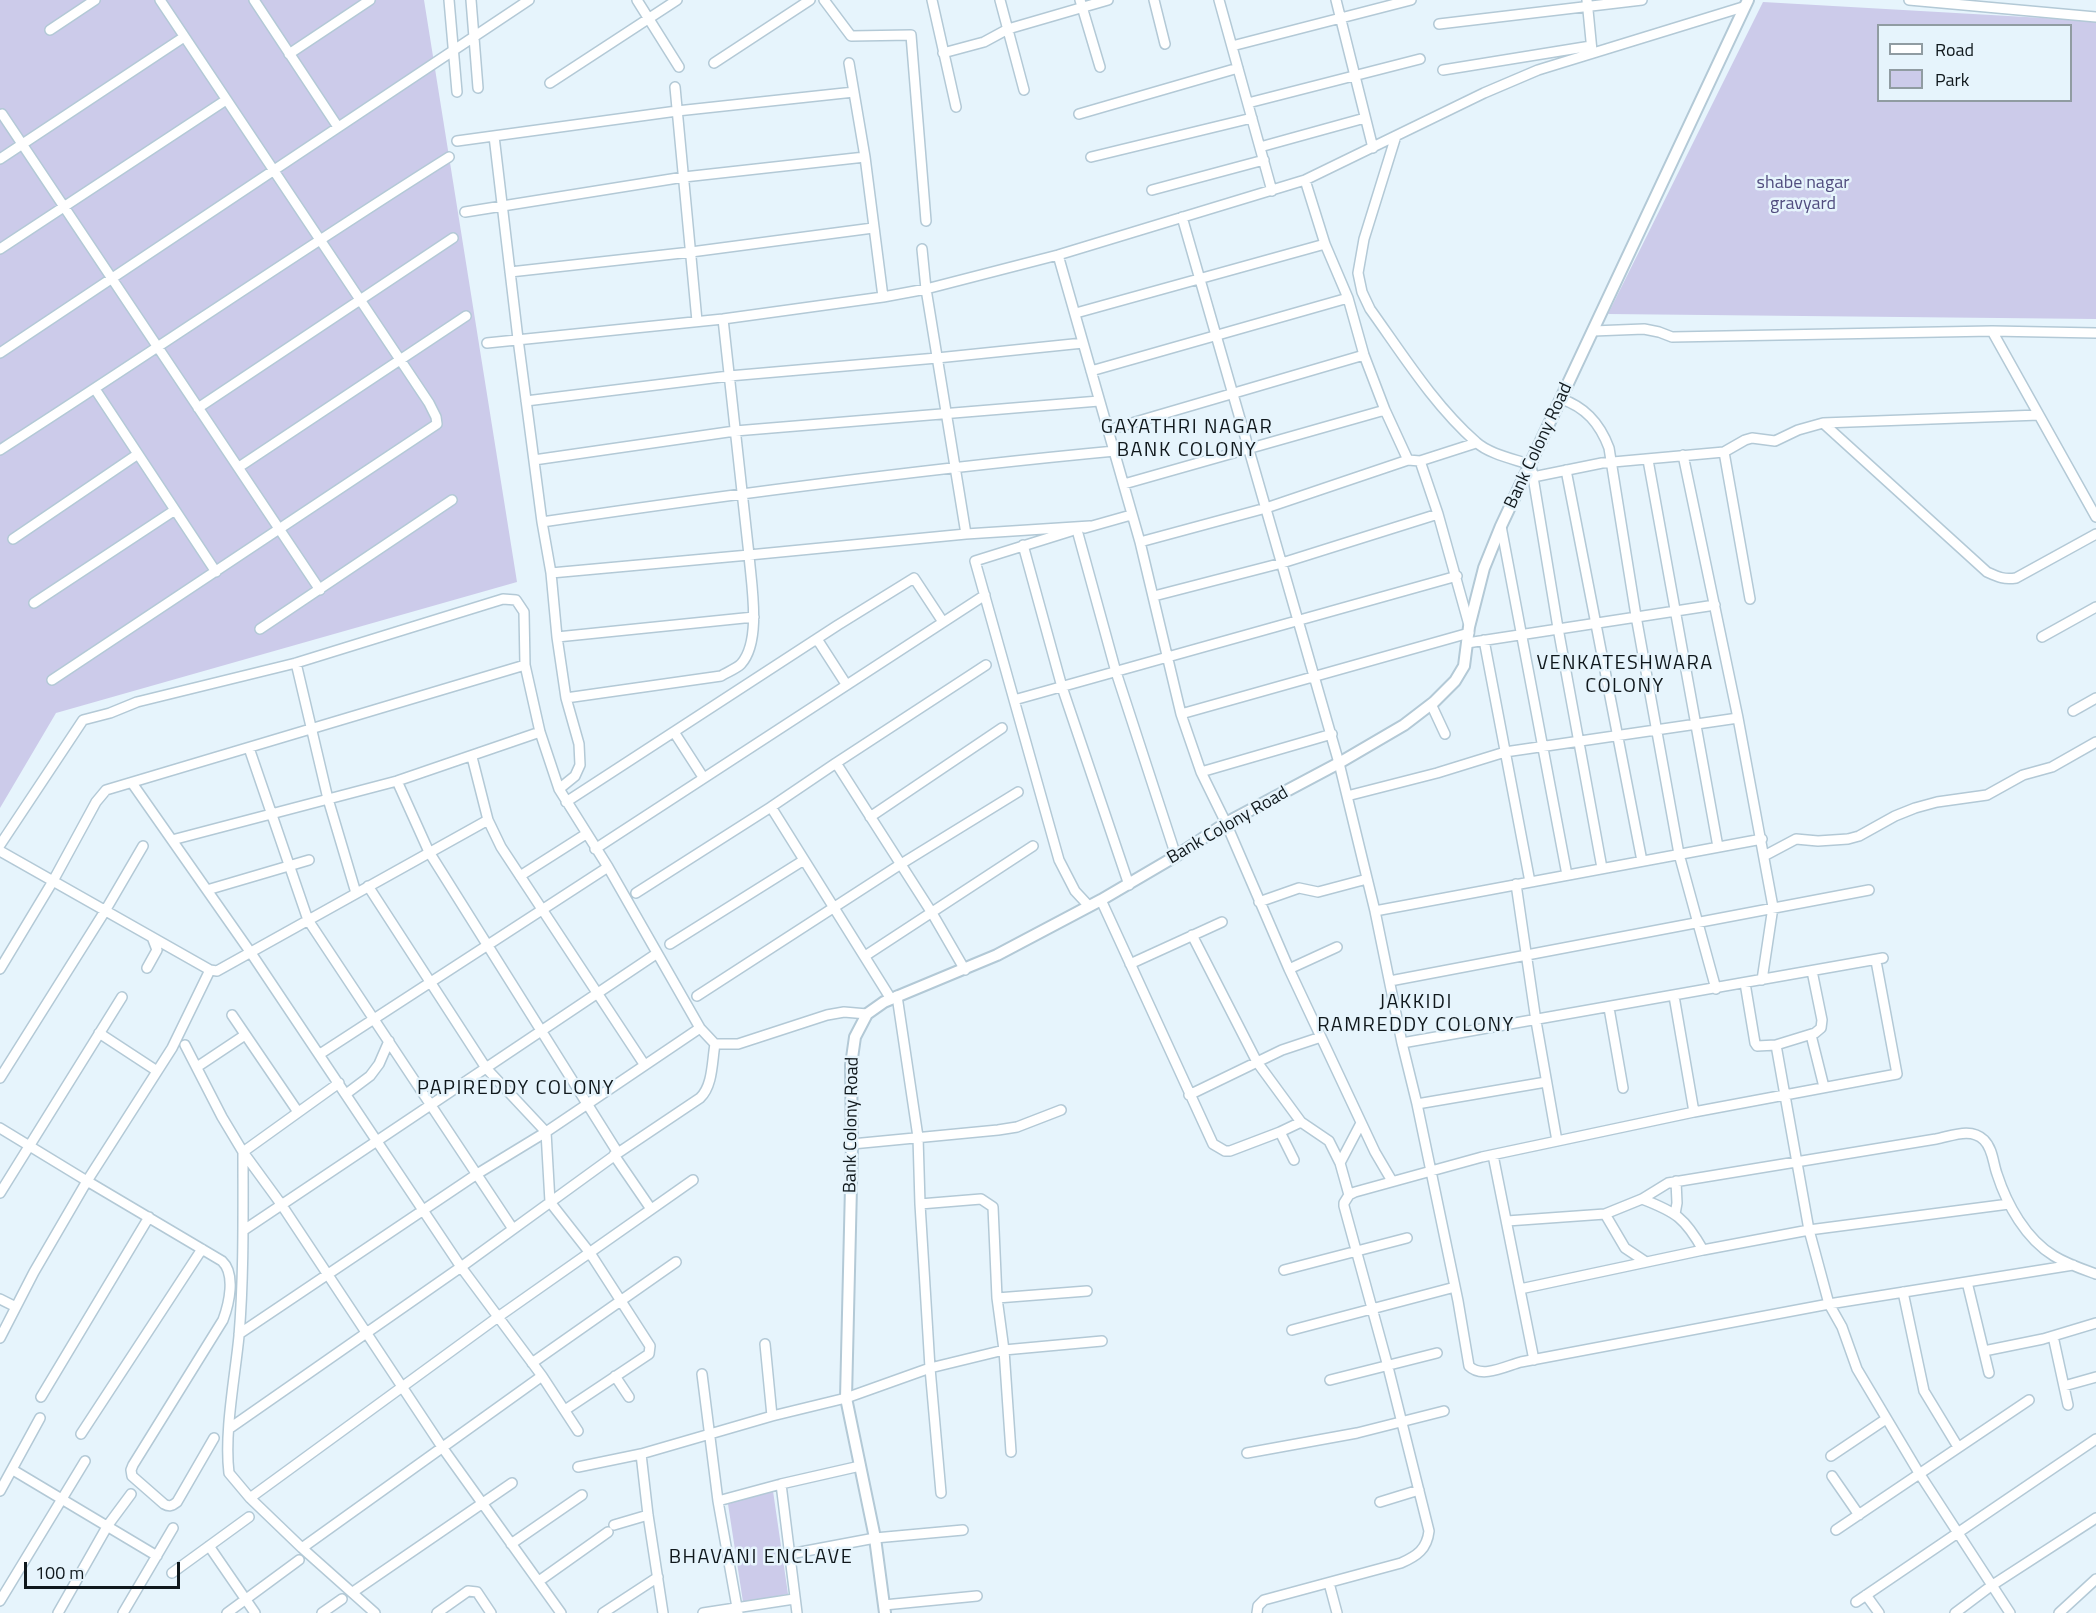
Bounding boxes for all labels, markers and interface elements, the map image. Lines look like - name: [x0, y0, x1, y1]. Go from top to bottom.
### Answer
- legend: [1877, 24, 2072, 102]
- text: Road: [1935, 36, 1974, 63]
- text: Park: [1935, 66, 1969, 93]
- park label: shabe nagar gravyard: [1757, 173, 1849, 216]
- street label: Bank Colony Road: [1500, 380, 1578, 512]
- district label: GAYATHRI NAGAR BANK COLONY: [1101, 416, 1273, 463]
- district label: VENKATESHWARA COLONY: [1536, 652, 1714, 699]
- street label: Bank Colony Road: [1164, 783, 1292, 869]
- district label: JAKKIDI RAMREDDY COLONY: [1317, 991, 1515, 1038]
- street label: Bank Colony Road: [840, 1057, 864, 1193]
- district label: PAPIREDDY COLONY: [417, 1077, 615, 1101]
- district label: BHAVANI ENCLAVE: [669, 1546, 853, 1570]
- scale bar: [27, 1550, 183, 1588]
- text: 100 m: [35, 1559, 84, 1586]

